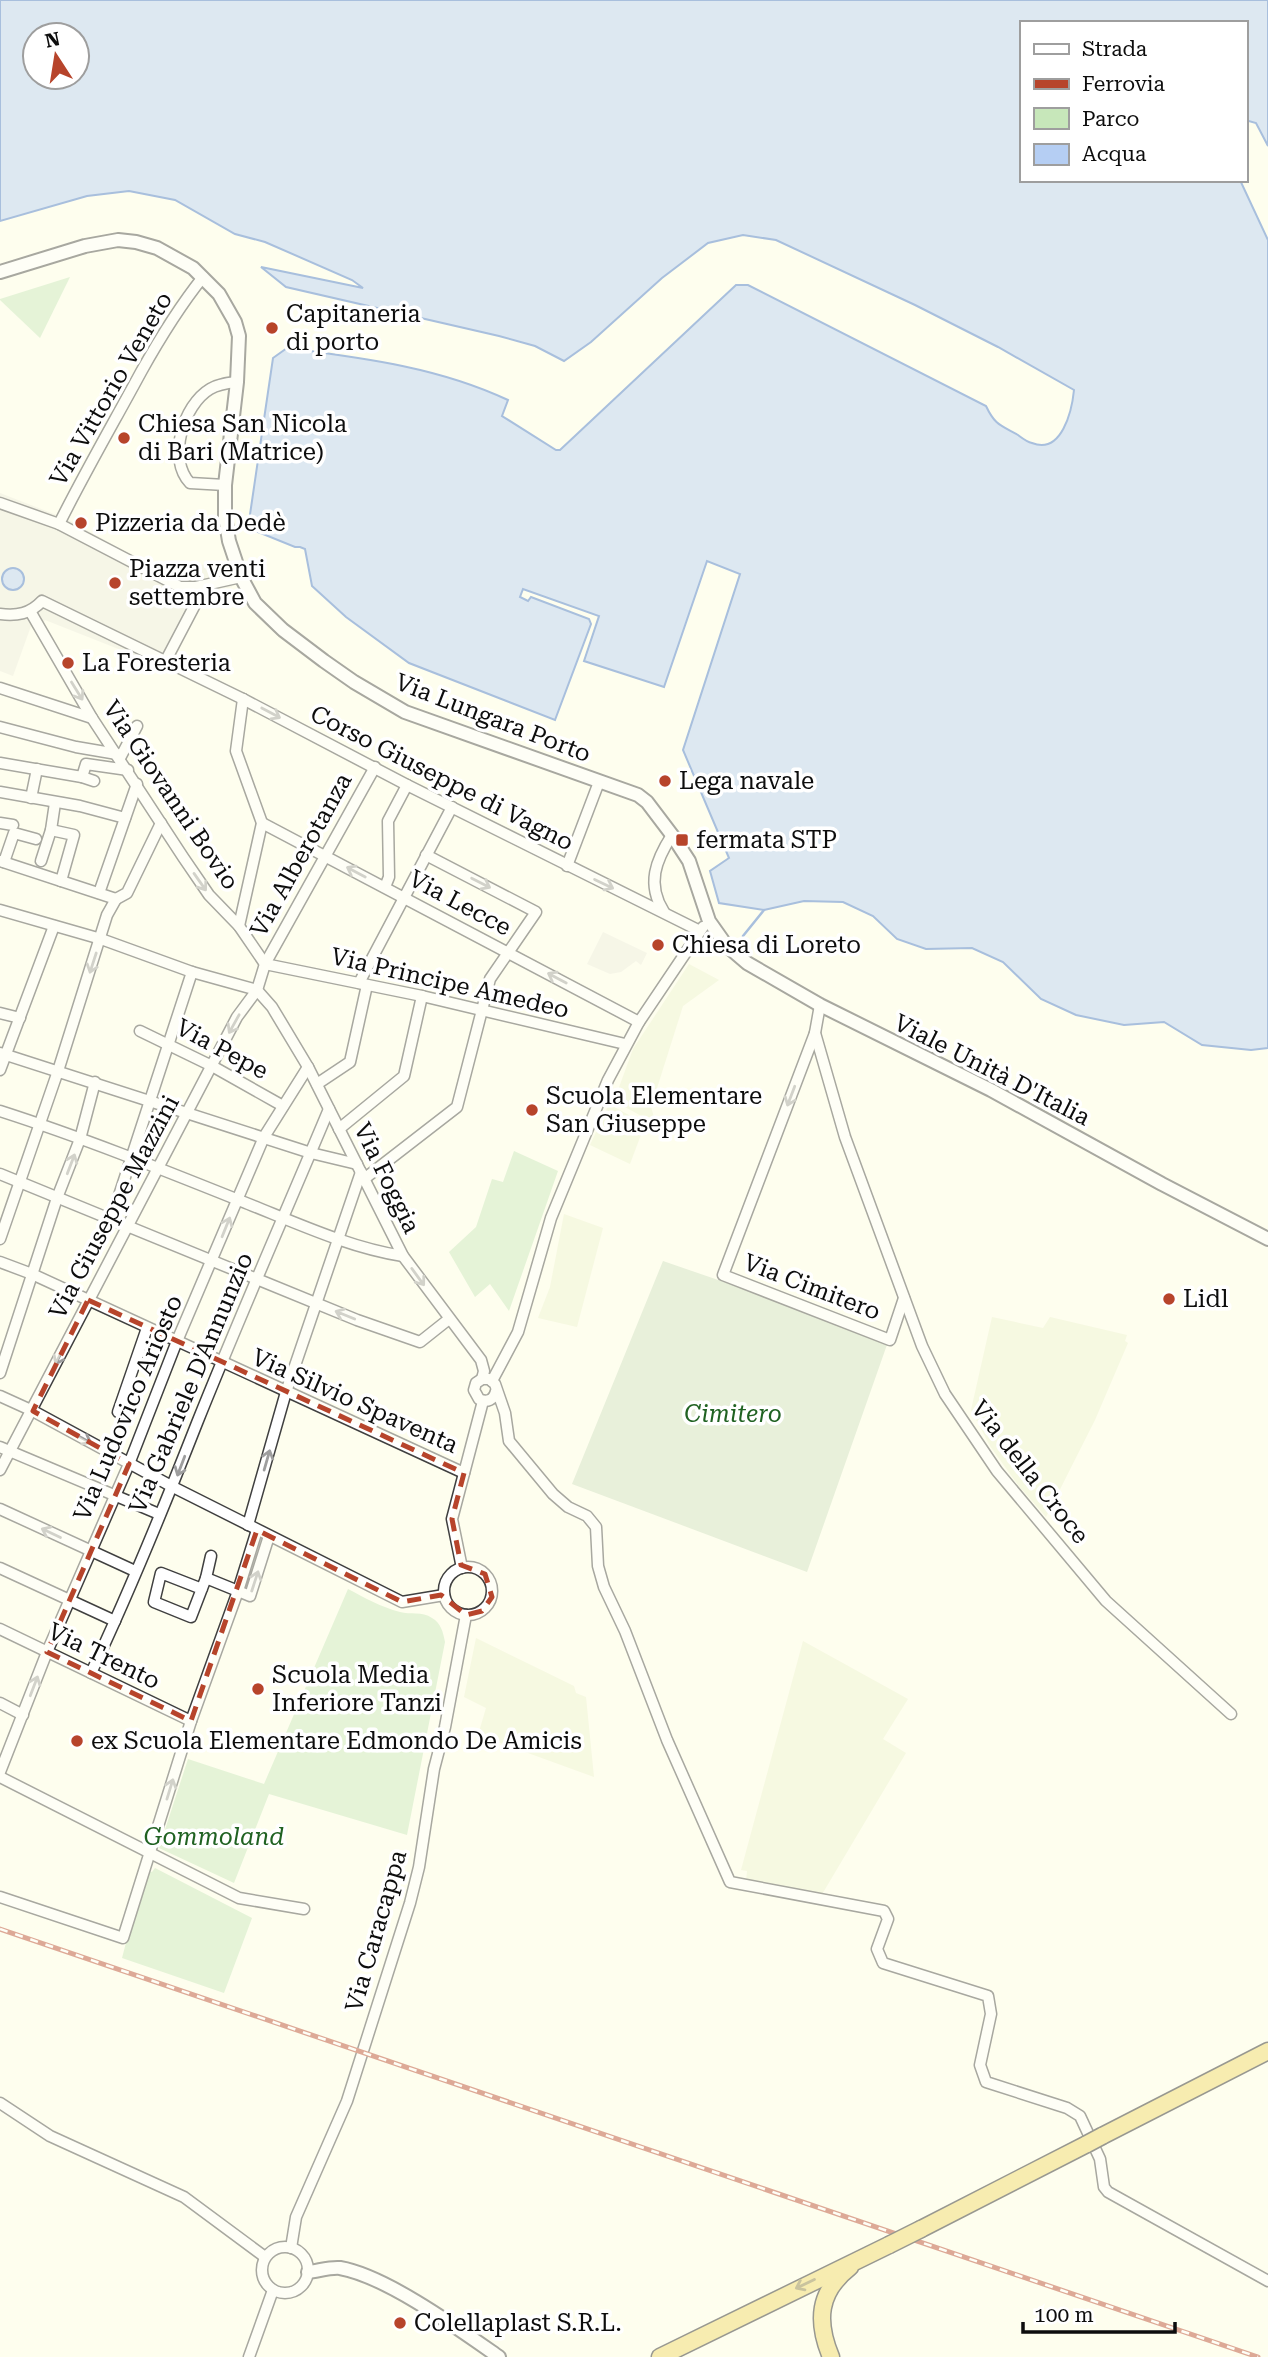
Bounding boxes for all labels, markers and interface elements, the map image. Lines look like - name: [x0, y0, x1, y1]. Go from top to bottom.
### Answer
- north arrow: [21, 21, 91, 91]
- legend: [1020, 21, 1247, 182]
- text: N: [43, 27, 62, 53]
- text: Strada: [1082, 37, 1148, 61]
- text: Ferrovia: [1082, 72, 1166, 96]
- text: Parco: [1082, 107, 1139, 131]
- text: Acqua: [1082, 142, 1147, 166]
- street label: Via Vittorio Veneto: [44, 287, 178, 491]
- place label: Capitaneria di porto: [286, 300, 421, 356]
- marker: Capitaneria di porto: [264, 320, 280, 336]
- place label: Chiesa San Nicola di Bari (Matrice): [138, 410, 347, 466]
- marker: Chiesa San Nicola di Bari (Matrice): [116, 430, 132, 446]
- place label: Pizzeria da Dedè: [95, 509, 286, 537]
- marker: Pizzeria da Dedè: [73, 515, 89, 531]
- place label: Piazza venti settembre: [129, 555, 266, 611]
- marker: Piazza venti settembre: [107, 575, 123, 591]
- place label: La Foresteria: [82, 649, 231, 677]
- marker: La Foresteria: [60, 655, 76, 671]
- street label: Via Lungara Porto: [391, 668, 595, 768]
- one-way arrow: [71, 680, 85, 700]
- street label: Via Giovanni Bovio: [97, 695, 245, 895]
- street label: Corso Giuseppe di Vagno: [306, 699, 578, 857]
- one-way arrow: [260, 706, 280, 720]
- place label: Lega navale: [679, 767, 814, 795]
- street label: Via Alberotanza: [244, 768, 358, 942]
- marker: Lega navale: [657, 773, 673, 789]
- place label: fermata STP: [696, 826, 837, 854]
- marker: fermata STP: [674, 832, 690, 848]
- street label: Via Lecce: [404, 864, 516, 942]
- one-way arrow: [346, 865, 367, 878]
- one-way arrow: [193, 872, 207, 891]
- one-way arrow: [470, 877, 491, 891]
- one-way arrow: [593, 877, 614, 891]
- place label: Chiesa di Loreto: [672, 931, 861, 959]
- marker: Chiesa di Loreto: [650, 937, 666, 953]
- street label: Via Principe Amedeo: [328, 942, 572, 1024]
- one-way arrow: [86, 952, 99, 974]
- one-way arrow: [548, 971, 568, 985]
- street label: Viale Unità D'Italia: [889, 1008, 1095, 1132]
- street label: Via Pepe: [171, 1013, 273, 1085]
- one-way arrow: [227, 1013, 240, 1034]
- place label: Scuola Elementare San Giuseppe: [546, 1082, 762, 1138]
- one-way arrow: [783, 1085, 796, 1107]
- street label: Via Giuseppe Mazzini: [43, 1090, 185, 1323]
- marker: Scuola Elementare San Giuseppe: [524, 1102, 540, 1118]
- street label: Via Foggia: [348, 1118, 426, 1238]
- one-way arrow: [65, 1153, 78, 1175]
- one-way arrow: [220, 1217, 233, 1239]
- street label: Via Gabriele D'Annunzio: [123, 1248, 259, 1518]
- street label: Via Cimitero: [740, 1248, 884, 1326]
- one-way arrow: [411, 1267, 425, 1286]
- place label: Lidl: [1183, 1285, 1228, 1313]
- street label: Via Ludovico Ariosto: [68, 1291, 188, 1525]
- marker: Lidl: [1161, 1291, 1177, 1307]
- one-way arrow: [334, 1308, 356, 1321]
- street label: Via Silvio Spaventa: [248, 1343, 462, 1459]
- one-way arrow: [53, 1344, 67, 1365]
- street label: Via della Croce: [965, 1395, 1095, 1549]
- park label: Cimitero: [684, 1400, 782, 1428]
- one-way arrow: [72, 1431, 92, 1445]
- one-way arrow: [261, 1449, 274, 1471]
- one-way arrow: [174, 1454, 186, 1476]
- one-way arrow: [40, 1526, 62, 1539]
- one-way arrow: [250, 1570, 262, 1592]
- street label: Via Trento: [43, 1617, 165, 1695]
- place label: Scuola Media Inferiore Tanzi: [272, 1661, 442, 1717]
- one-way arrow: [29, 1675, 42, 1697]
- marker: Scuola Media Inferiore Tanzi: [250, 1681, 266, 1697]
- place label: ex Scuola Elementare Edmondo De Amicis: [91, 1727, 582, 1755]
- marker: ex Scuola Elementare Edmondo De Amicis: [69, 1733, 85, 1749]
- one-way arrow: [164, 1778, 177, 1800]
- park label: Gommoland: [144, 1823, 284, 1851]
- street label: Via Caracappa: [340, 1847, 412, 2015]
- one-way arrow: [795, 2278, 816, 2292]
- scale bar: [1023, 2290, 1175, 2334]
- text: 100 m: [1034, 2303, 1094, 2327]
- place label: Colellaplast S.R.L.: [414, 2309, 622, 2337]
- marker: Colellaplast S.R.L.: [392, 2315, 408, 2331]

